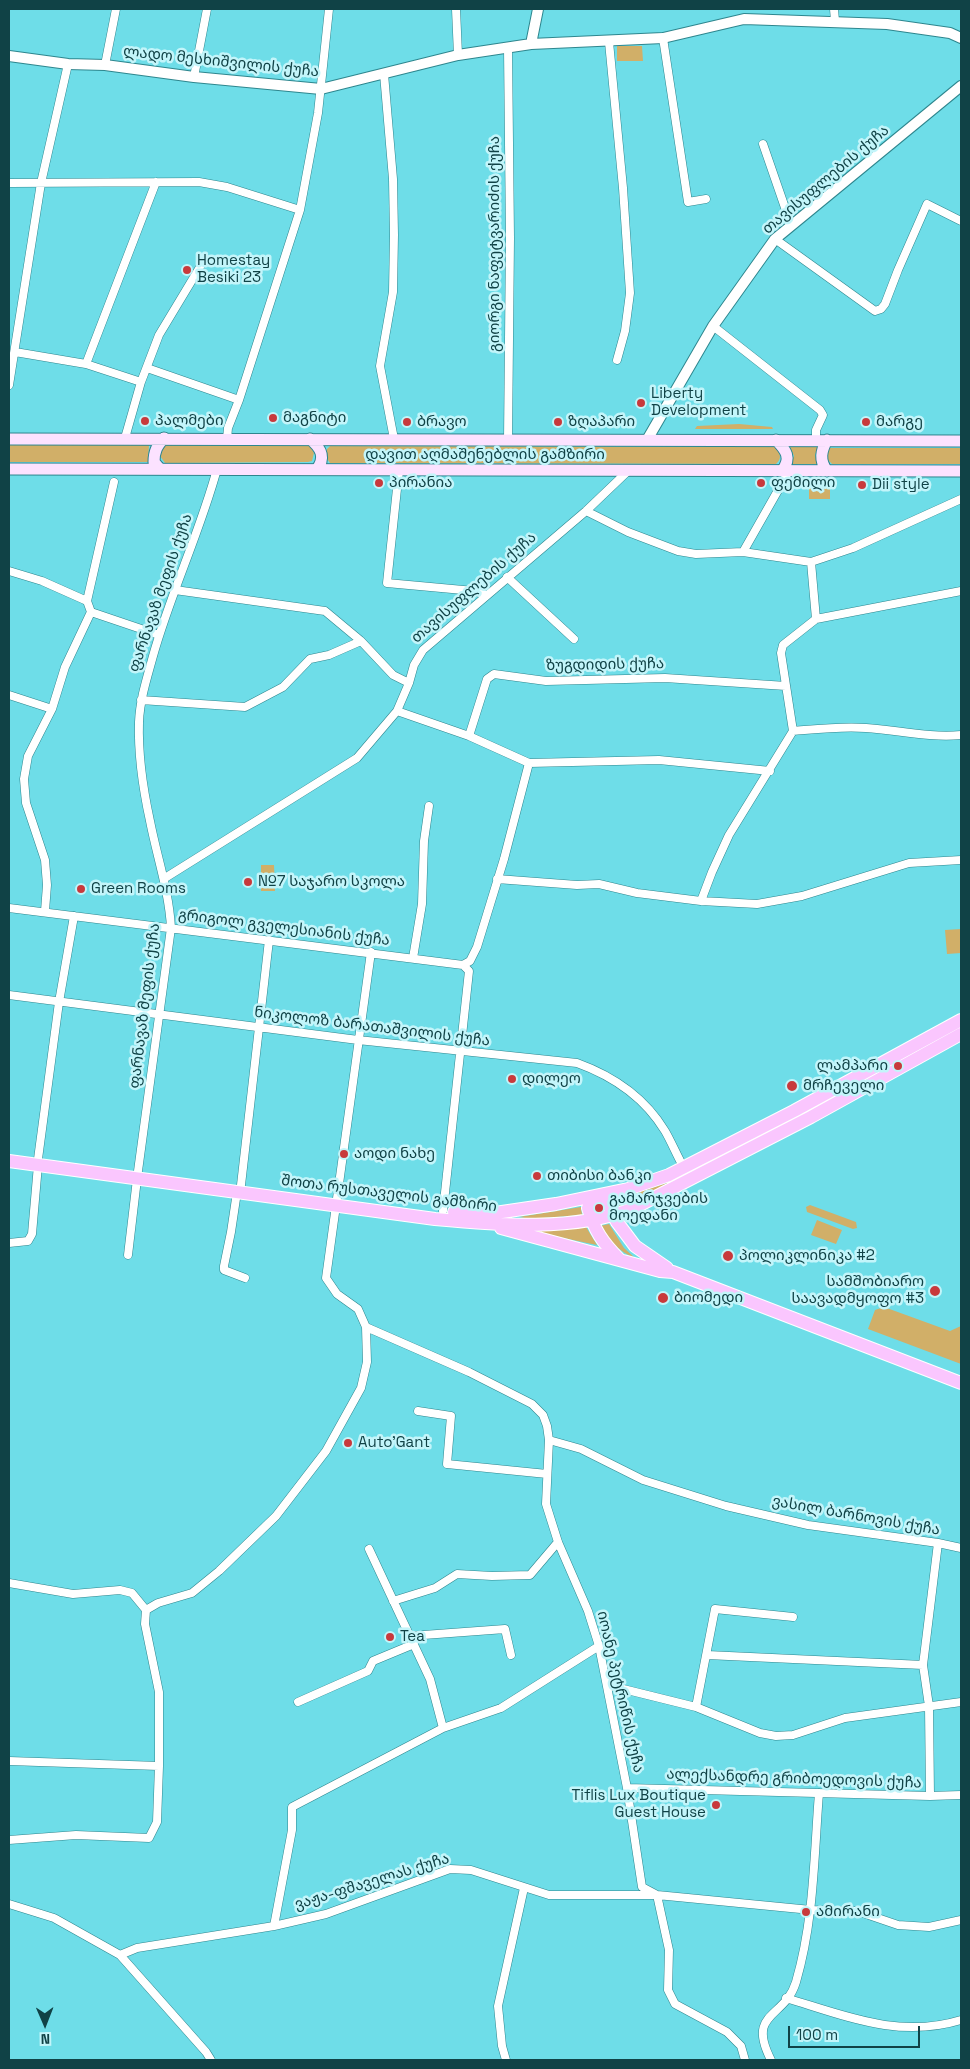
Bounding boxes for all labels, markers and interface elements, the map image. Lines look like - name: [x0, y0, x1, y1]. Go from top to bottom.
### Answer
- street label: ლადო მესხიშვილის ქუჩა: [122, 43, 320, 81]
- street label: თავისუფლების ქუჩა: [759, 122, 893, 238]
- street label: გიორგი ნაფეტვარიძის ქუჩა: [486, 136, 504, 352]
- place label: Homestay Besiki 23: [197, 252, 270, 287]
- marker: Homestay Besiki 23: [181, 264, 193, 276]
- place label: Liberty Development: [651, 385, 746, 420]
- marker: Liberty Development: [635, 397, 647, 409]
- place label: მაგნიტი: [283, 409, 346, 427]
- place label: პალმები: [155, 412, 224, 430]
- marker: მაგნიტი: [267, 412, 279, 424]
- place label: ბრავო: [417, 413, 467, 431]
- place label: ზღაპარი: [568, 413, 635, 431]
- place label: მარგე: [876, 413, 923, 431]
- marker: პალმები: [139, 415, 151, 427]
- marker: ბრავო: [401, 416, 413, 428]
- marker: ზღაპარი: [552, 416, 564, 428]
- marker: მარგე: [860, 416, 872, 428]
- street label: დავით აღმაშენებლის გამზირი: [365, 446, 605, 464]
- place label: პირანია: [389, 474, 452, 492]
- place label: ფემილი: [771, 474, 835, 492]
- place label: Dii style: [872, 476, 930, 494]
- marker: პირანია: [373, 477, 385, 489]
- marker: ფემილი: [755, 477, 767, 489]
- marker: Dii style: [856, 479, 868, 491]
- street label: ფარნავაზ მეფის ქუჩა: [125, 511, 197, 675]
- street label: თავისუფლების ქუჩა: [408, 529, 540, 647]
- street label: ზუგდიდის ქუჩა: [546, 655, 664, 675]
- place label: №7 საჯარო სკოლა: [258, 873, 405, 891]
- marker: №7 საჯარო სკოლა: [242, 876, 254, 888]
- place label: Green Rooms: [91, 880, 186, 898]
- marker: Green Rooms: [75, 883, 87, 895]
- street label: გრიგოლ გველესიანის ქუჩა: [177, 906, 391, 950]
- street label: ფარნავაზ მეფის ქუჩა: [126, 922, 164, 1090]
- street label: ნიკოლოზ ბარათაშვილის ქუჩა: [253, 1004, 491, 1050]
- place label: ლამპარი: [817, 1057, 888, 1075]
- marker: ლამპარი: [892, 1060, 904, 1072]
- place label: დილეო: [522, 1070, 581, 1088]
- marker: დილეო: [506, 1073, 518, 1085]
- place label: მრჩეველი: [803, 1077, 884, 1095]
- marker: მრჩეველი: [785, 1079, 799, 1093]
- place label: აოდი ნახე: [354, 1145, 435, 1163]
- marker: აოდი ნახე: [338, 1148, 350, 1160]
- place label: თიბისი ბანკი: [547, 1167, 652, 1185]
- marker: თიბისი ბანკი: [531, 1170, 543, 1182]
- street label: შოთა რუსთაველის გამზირი: [280, 1172, 498, 1216]
- place label: გამარჯვების მოედანი: [609, 1190, 708, 1225]
- marker: გამარჯვების მოედანი: [593, 1202, 605, 1214]
- place label: პოლიკლინიკა #2: [739, 1247, 875, 1265]
- marker: პოლიკლინიკა #2: [721, 1249, 735, 1263]
- place label: სამშობიარო საავადმყოფო #3: [792, 1273, 924, 1308]
- marker: სამშობიარო საავადმყოფო #3: [928, 1284, 942, 1298]
- place label: ბიომედი: [674, 1289, 743, 1307]
- marker: ბიომედი: [656, 1291, 670, 1305]
- place label: Auto'Gant: [358, 1434, 430, 1452]
- marker: Auto'Gant: [342, 1437, 354, 1449]
- street label: ვასილ ბარნოვის ქუჩა: [771, 1492, 941, 1540]
- street label: იოანე პეტრიწის ქუჩა: [593, 1609, 647, 1775]
- place label: Tea: [400, 1628, 425, 1646]
- marker: Tea: [384, 1631, 396, 1643]
- street label: ალექსანდრე გრიბოედოვის ქუჩა: [666, 1766, 922, 1792]
- place label: Tiflis Lux Boutique Guest House: [572, 1787, 706, 1822]
- marker: Tiflis Lux Boutique Guest House: [710, 1799, 722, 1811]
- street label: ვაჟა-ფშაველას ქუჩა: [292, 1850, 452, 1914]
- place label: ამირანი: [816, 1903, 880, 1921]
- marker: ამირანი: [800, 1906, 812, 1918]
- north arrow: [20, 1999, 70, 2049]
- scale bar: [790, 2016, 922, 2048]
- text: 100 m: [796, 2025, 838, 2044]
- text: N: [40, 2030, 50, 2048]

